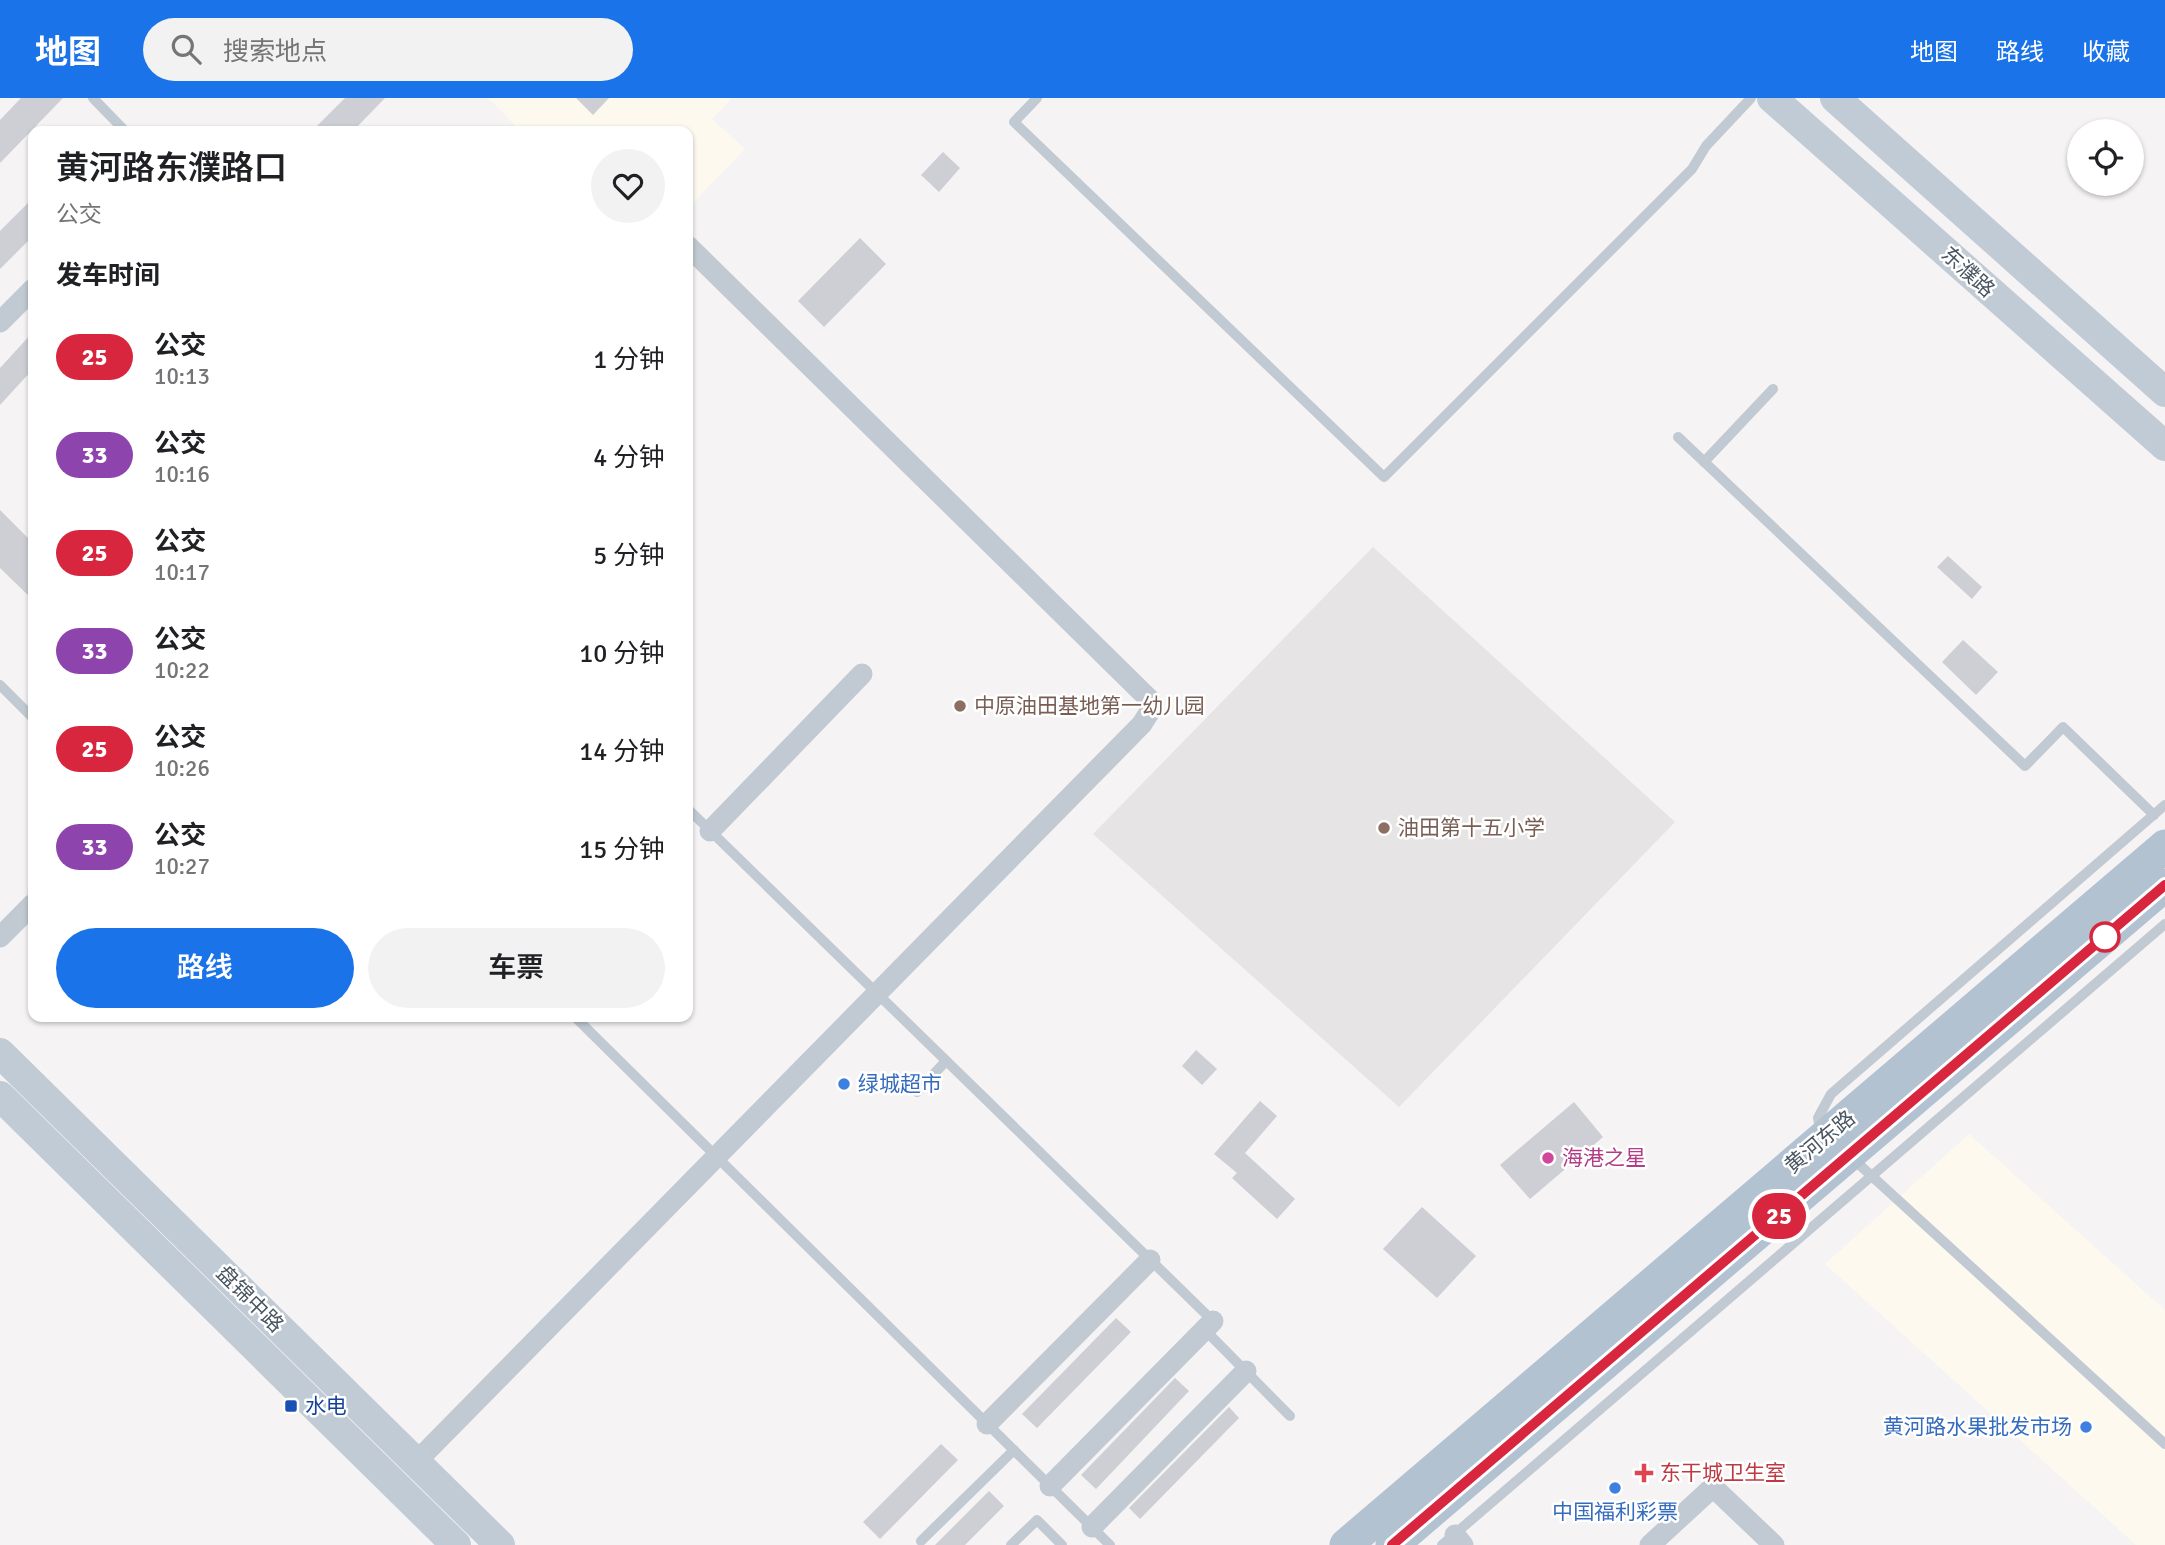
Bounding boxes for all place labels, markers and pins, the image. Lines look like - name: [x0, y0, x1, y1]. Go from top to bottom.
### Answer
- place label: 中原油田基地第一幼儿园: [974, 693, 1205, 719]
- marker: 中原油田基地第一幼儿园: [952, 698, 968, 714]
- place label: 油田第十五小学: [1398, 815, 1545, 841]
- marker: 油田第十五小学: [1376, 820, 1392, 836]
- unlabelled marker: [2090, 922, 2120, 952]
- place label: 绿城超市: [858, 1071, 942, 1097]
- marker: 绿城超市: [836, 1076, 852, 1092]
- place label: 海港之星: [1562, 1145, 1646, 1171]
- marker: 海港之星: [1540, 1150, 1556, 1166]
- place label: 水电: [305, 1393, 347, 1419]
- marker: 水电: [283, 1398, 299, 1414]
- place label: 黄河路水果批发市场: [1883, 1414, 2072, 1440]
- marker: 黄河路水果批发市场: [2078, 1419, 2094, 1435]
- place label: 东干城卫生室: [1660, 1460, 1786, 1486]
- marker: 东干城卫生室: [1634, 1463, 1654, 1483]
- marker: 中国福利彩票: [1607, 1480, 1623, 1496]
- place label: 中国福利彩票: [1552, 1499, 1678, 1525]

